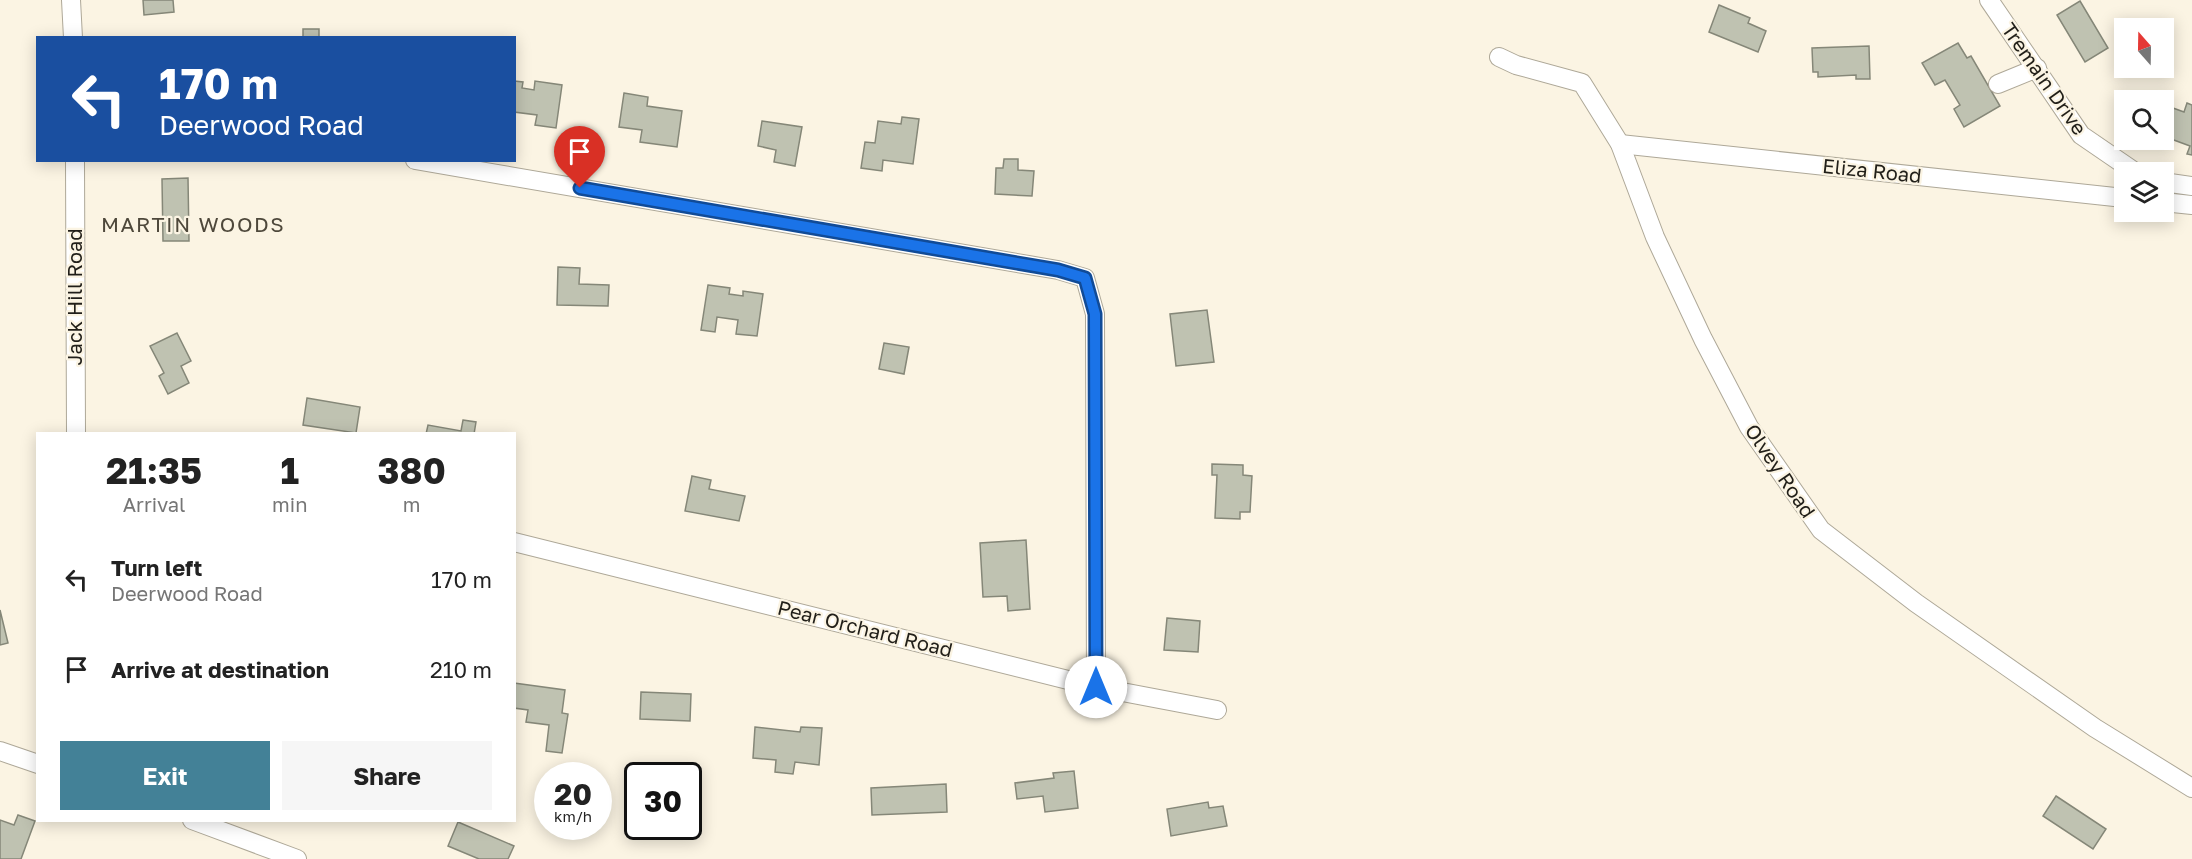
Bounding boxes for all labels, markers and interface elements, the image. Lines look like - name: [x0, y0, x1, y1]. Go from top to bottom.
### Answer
- street label: Tremain Drive: [1997, 18, 2092, 139]
- north arrow: [2114, 18, 2174, 78]
- map controls: [2114, 18, 2174, 222]
- text: 170 m: [159, 58, 278, 108]
- icon: left: [60, 60, 138, 138]
- button: search: [2114, 90, 2174, 150]
- text: Deerwood Road: [159, 109, 364, 141]
- pin: [554, 126, 605, 188]
- icon: arrive: [563, 135, 596, 168]
- street label: Eliza Road: [1821, 153, 1923, 187]
- button: layers: [2114, 162, 2174, 222]
- district label: MARTIN WOODS: [101, 211, 285, 237]
- street label: Jack Hill Road: [62, 229, 86, 365]
- street label: Olvey Road: [1741, 419, 1821, 522]
- text: 21:35: [106, 449, 202, 492]
- text: 1: [280, 449, 299, 492]
- text: 380: [378, 449, 446, 492]
- text: Arrival: [123, 492, 185, 516]
- text: min: [272, 492, 307, 516]
- text: m: [403, 492, 421, 516]
- text: Turn left: [111, 554, 202, 581]
- icon: left: [60, 563, 93, 596]
- text: 170 m: [431, 566, 492, 593]
- text: Deerwood Road: [111, 581, 263, 605]
- street label: Pear Orchard Road: [775, 595, 955, 661]
- icon: arrive: [60, 653, 93, 686]
- position arrow: [1064, 655, 1128, 719]
- text: Arrive at destination: [111, 656, 329, 683]
- text: 210 m: [430, 656, 492, 683]
- button: Exit: [60, 741, 270, 810]
- button: Share: [282, 741, 492, 810]
- speed limit sign: 30: [624, 762, 702, 840]
- text: 20: [554, 776, 592, 812]
- text: km/h: [554, 807, 592, 825]

